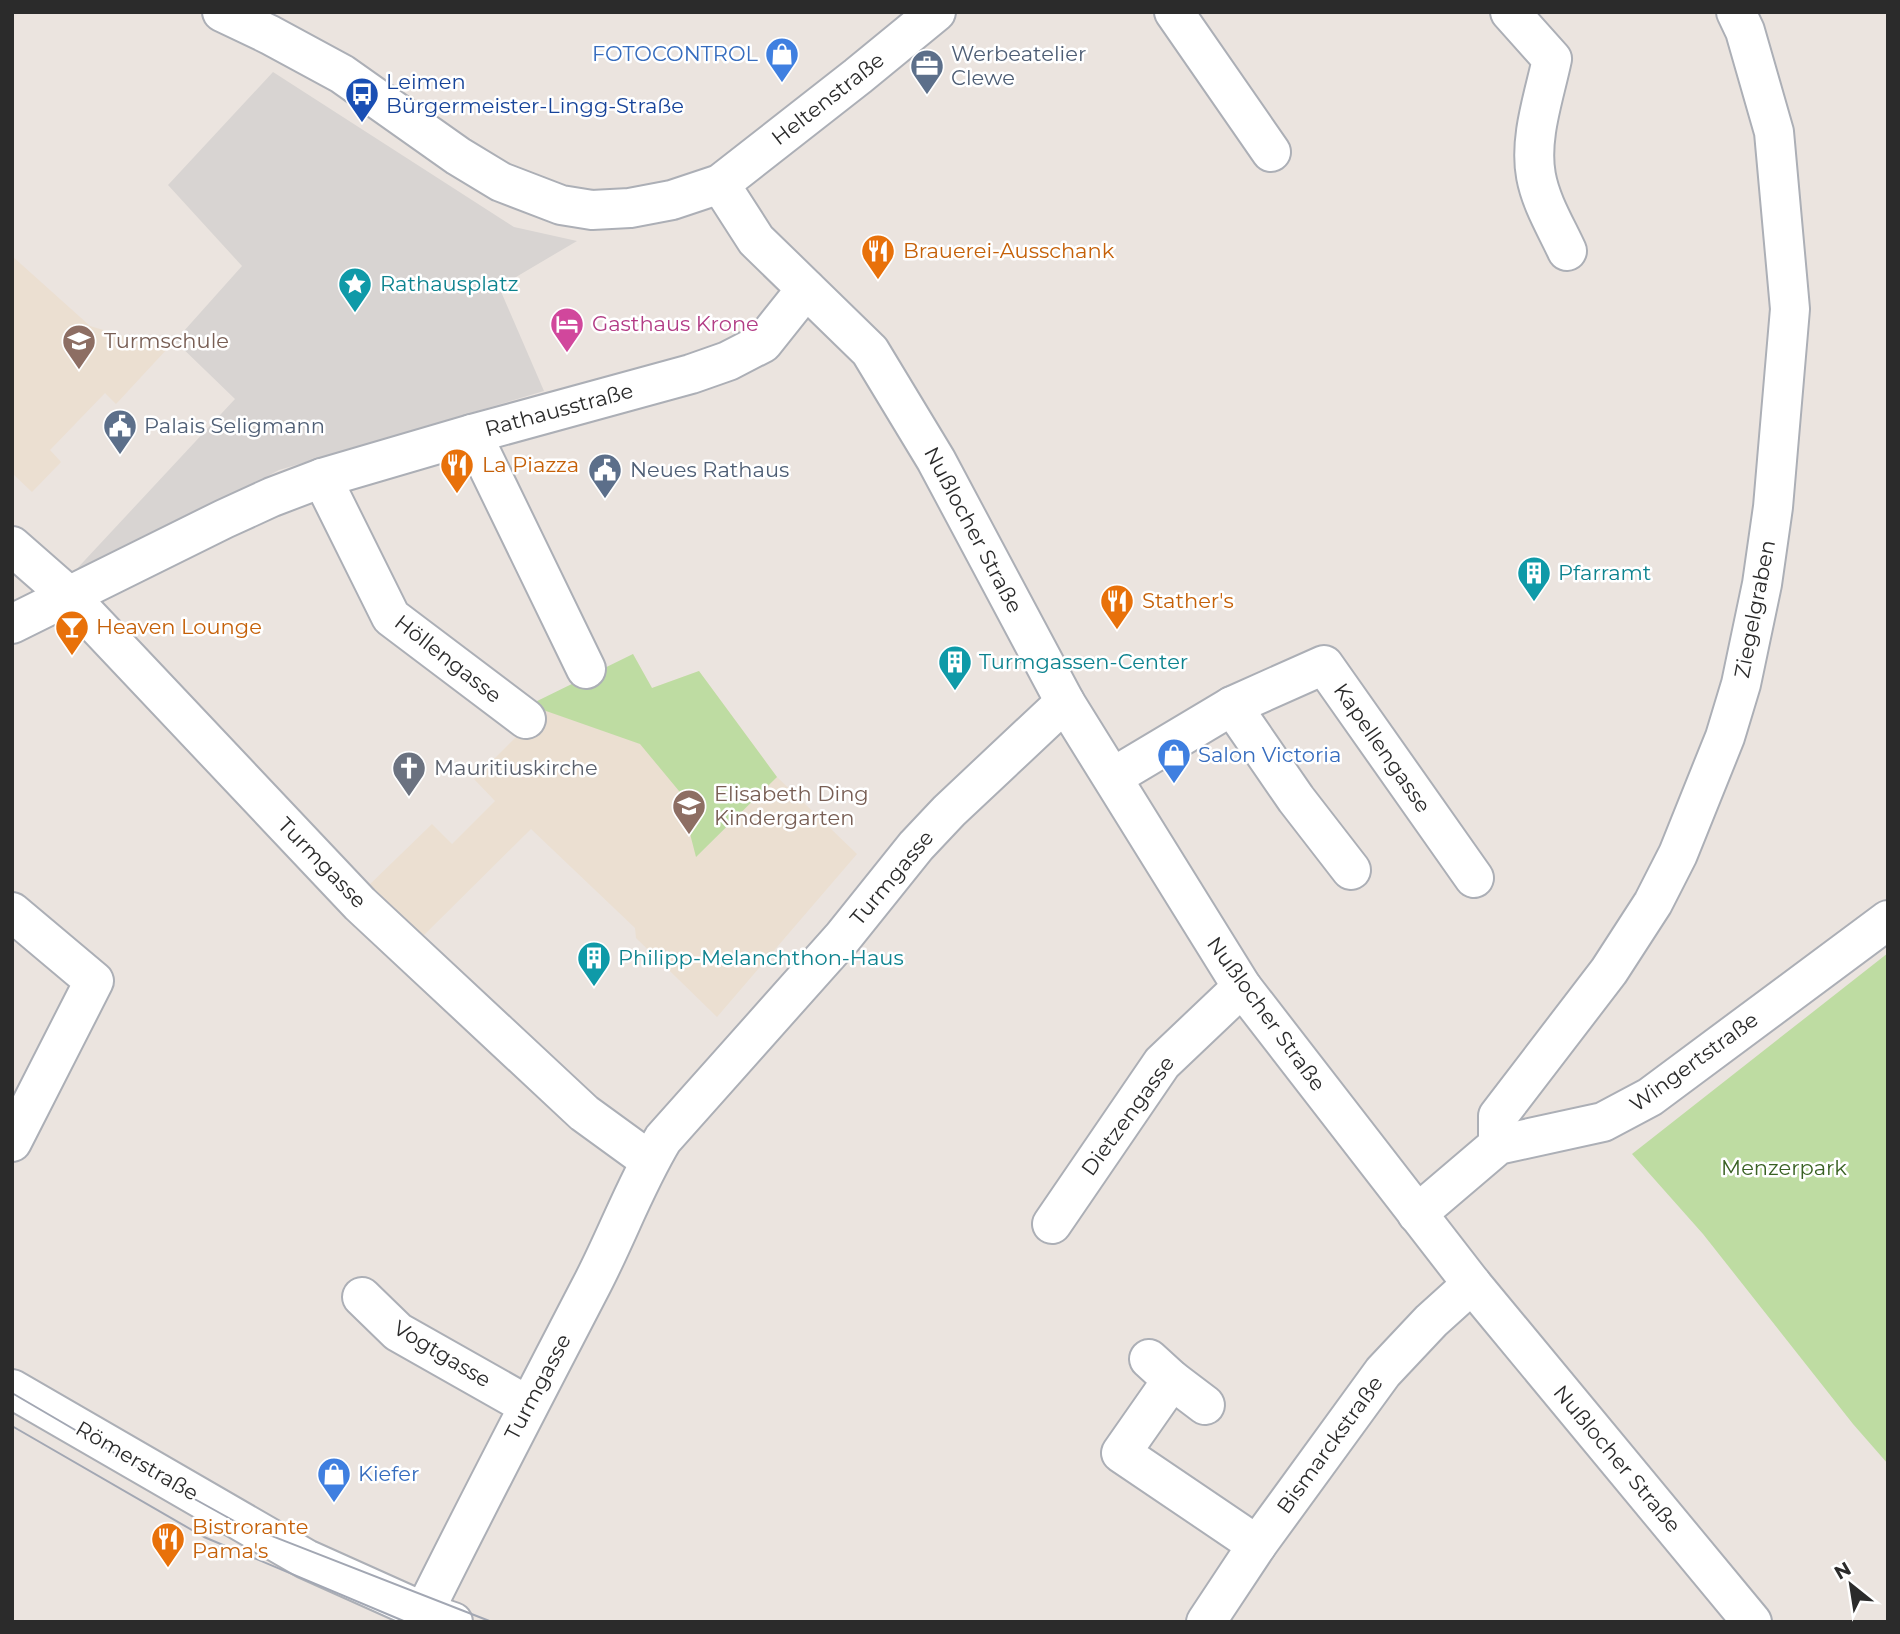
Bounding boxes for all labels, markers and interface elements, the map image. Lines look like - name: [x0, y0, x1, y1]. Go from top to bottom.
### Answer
- shop icon: FOTOCONTROL: [763, 35, 801, 84]
- place label: FOTOCONTROL: [592, 41, 759, 66]
- place label: Werbeatelier Clewe: [951, 41, 1086, 90]
- street label: Heltenstraße: [767, 47, 889, 150]
- office icon: Werbeatelier Clewe: [908, 47, 946, 96]
- place label: Leimen Bürgermeister-Lingg-Straße: [386, 69, 684, 118]
- bus stop icon: Leimen Bürgermeister-Lingg-Straße: [343, 75, 381, 124]
- restaurant icon: Brauerei-Ausschank: [859, 232, 897, 281]
- place label: Brauerei-Ausschank: [903, 238, 1115, 263]
- place icon: Rathausplatz: [336, 265, 374, 314]
- place label: Rathausplatz: [380, 271, 518, 296]
- hotel icon: Gasthaus Krone: [548, 305, 586, 354]
- place label: Gasthaus Krone: [592, 311, 759, 336]
- school or university icon: Turmschule: [60, 322, 98, 371]
- place label: Turmschule: [104, 328, 229, 353]
- street label: Rathausstraße: [482, 378, 636, 441]
- public building icon: Palais Seligmann: [101, 407, 139, 456]
- place label: Palais Seligmann: [144, 413, 325, 438]
- street label: Nußlocher Straße: [919, 442, 1028, 617]
- restaurant icon: La Piazza: [438, 446, 476, 495]
- public building icon: Neues Rathaus: [586, 451, 624, 500]
- place label: La Piazza: [482, 452, 579, 477]
- place label: Neues Rathaus: [630, 457, 789, 482]
- street label: Ziegelgraben: [1729, 538, 1780, 680]
- building icon: Pfarramt: [1515, 554, 1553, 603]
- place label: Pfarramt: [1558, 560, 1651, 585]
- restaurant icon: Stather's: [1098, 582, 1136, 631]
- place label: Stather's: [1142, 588, 1234, 613]
- bar icon: Heaven Lounge: [53, 608, 91, 657]
- street label: Höllengasse: [390, 609, 507, 708]
- place label: Heaven Lounge: [96, 614, 262, 639]
- building icon: Turmgassen-Center: [936, 643, 974, 692]
- place label: Turmgassen-Center: [979, 649, 1188, 674]
- street label: Kapellengasse: [1329, 678, 1436, 817]
- shop icon: Salon Victoria: [1155, 736, 1193, 785]
- place label: Salon Victoria: [1198, 742, 1341, 767]
- church icon: Mauritiuskirche: [390, 749, 428, 798]
- place label: Mauritiuskirche: [434, 755, 598, 780]
- place label: Elisabeth Ding Kindergarten: [714, 781, 869, 830]
- school or university icon: Elisabeth Ding Kindergarten: [670, 787, 708, 836]
- street label: Turmgasse: [273, 812, 372, 913]
- street label: Turmgasse: [845, 825, 939, 930]
- street label: Nußlocher Straße: [1202, 932, 1331, 1096]
- building icon: Philipp-Melanchthon-Haus: [575, 939, 613, 988]
- place label: Philipp-Melanchthon-Haus: [618, 945, 904, 970]
- street label: Wingertstraße: [1625, 1007, 1763, 1117]
- street label: Dietzengasse: [1076, 1051, 1179, 1180]
- park label: Menzerpark: [1721, 1155, 1847, 1180]
- street label: Vogtgasse: [389, 1315, 495, 1392]
- street label: Turmgasse: [499, 1330, 576, 1444]
- street label: Bismarckstraße: [1271, 1371, 1388, 1518]
- street label: Nußlocher Straße: [1548, 1380, 1686, 1537]
- street label: Römerstraße: [72, 1415, 203, 1506]
- shop icon: Kiefer: [315, 1455, 353, 1504]
- place label: Kiefer: [358, 1461, 419, 1486]
- place label: Bistrorante Pama's: [192, 1514, 309, 1563]
- restaurant icon: Bistrorante Pama's: [149, 1520, 187, 1569]
- north arrow: [1816, 1550, 1886, 1620]
- text: N: [1830, 1557, 1855, 1585]

